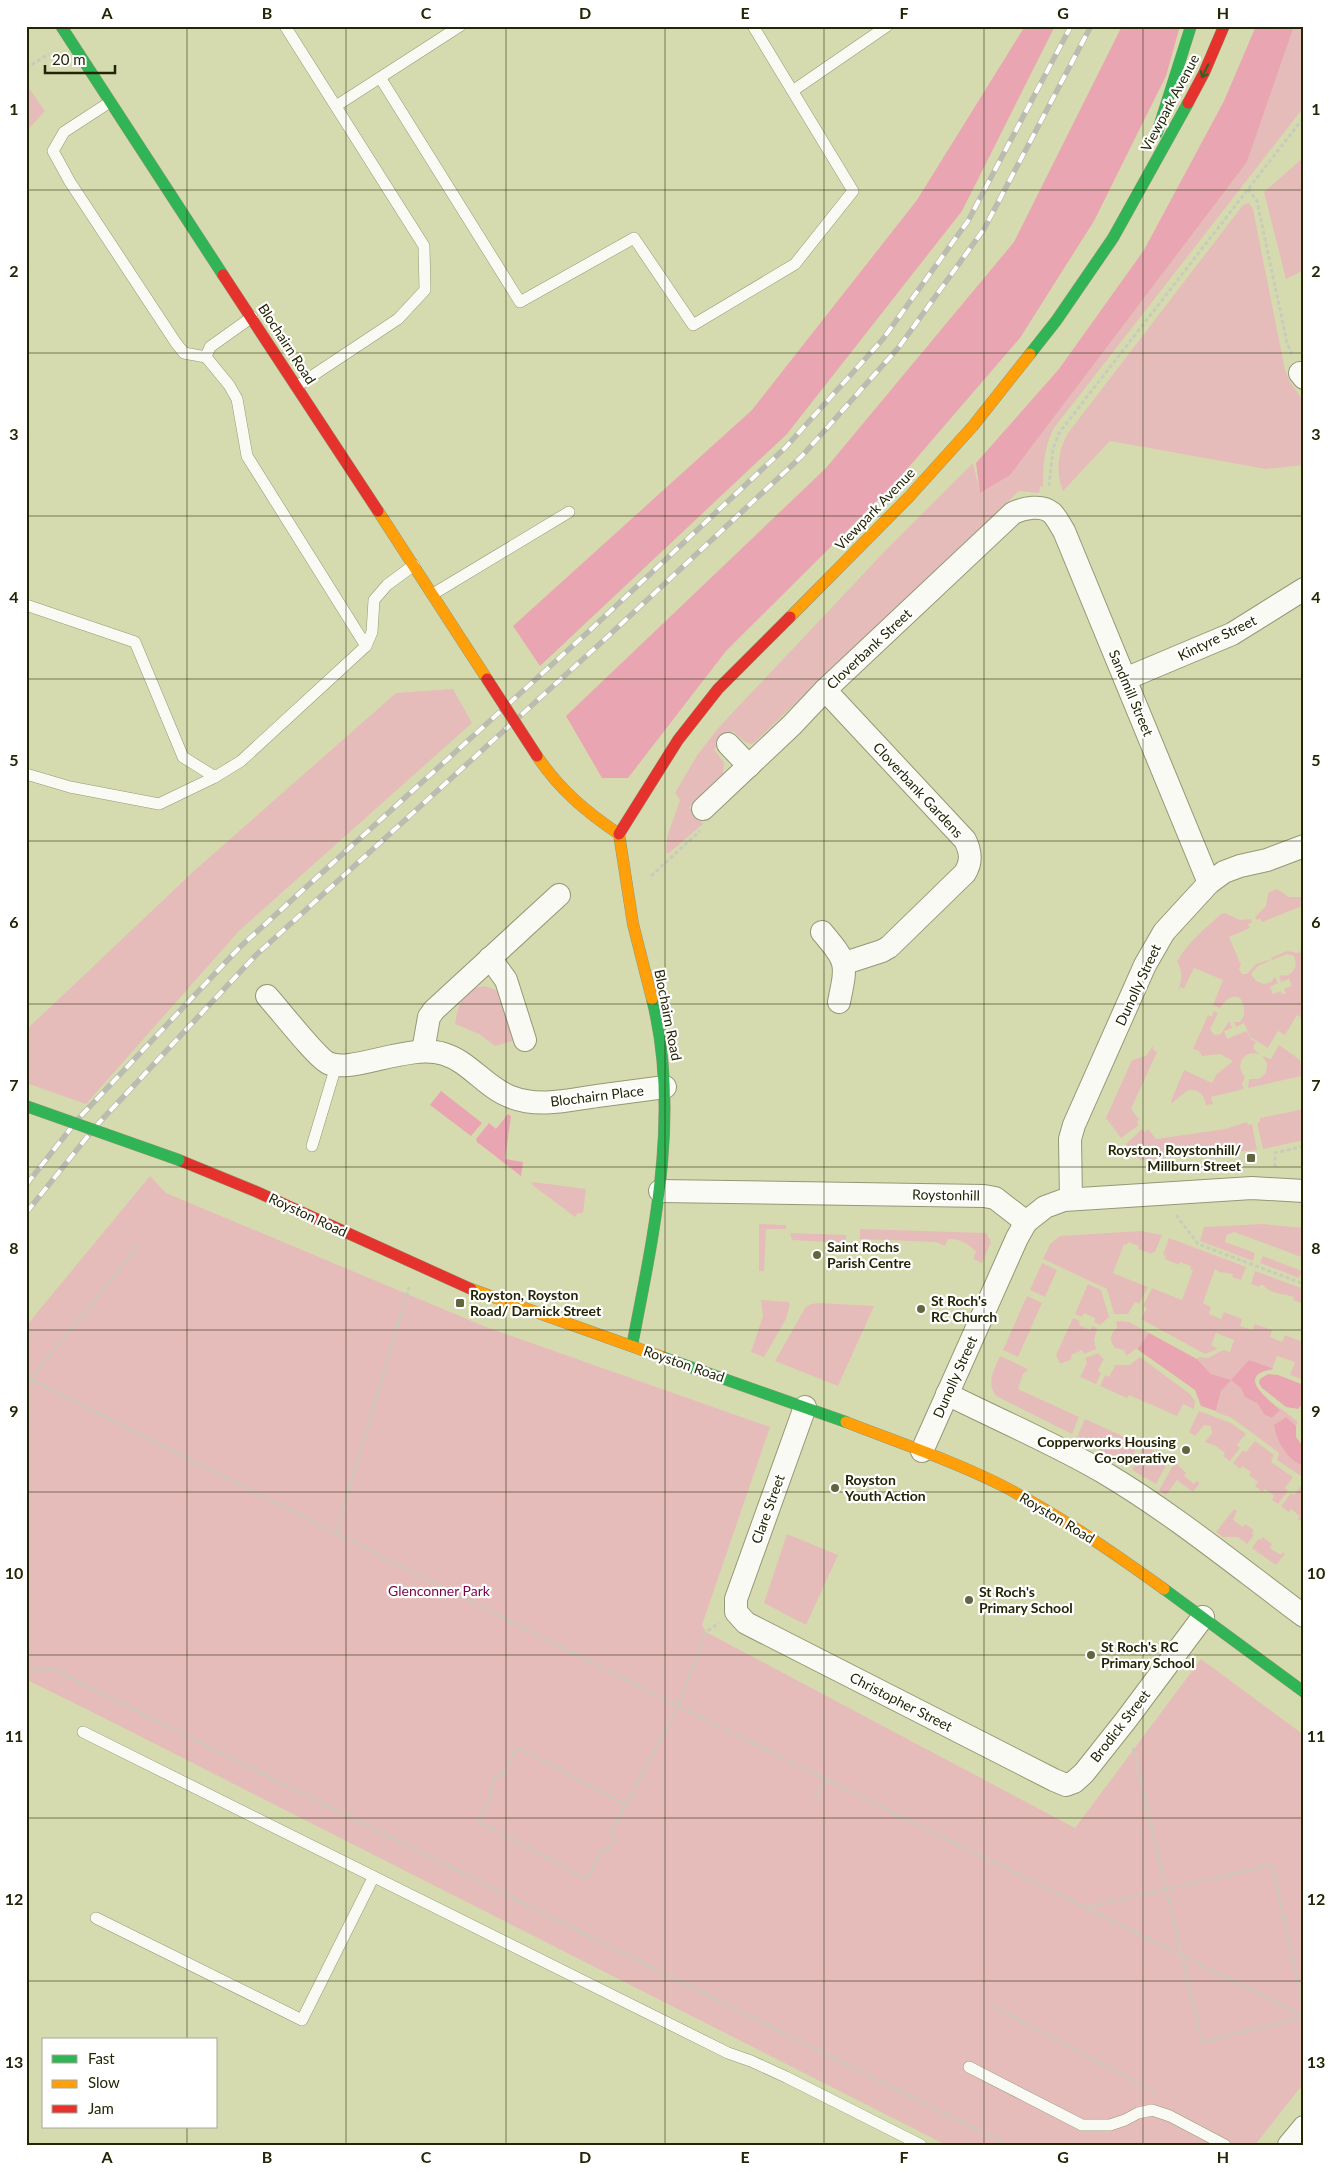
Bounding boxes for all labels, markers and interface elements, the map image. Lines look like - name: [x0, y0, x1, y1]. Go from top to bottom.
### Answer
- text: A: [100, 3, 113, 22]
- text: B: [262, 3, 272, 22]
- text: C: [421, 3, 432, 22]
- text: D: [579, 3, 591, 22]
- text: E: [740, 3, 750, 22]
- text: F: [899, 3, 909, 22]
- text: G: [1057, 3, 1069, 22]
- text: H: [1217, 3, 1229, 22]
- scale bar: [45, 42, 115, 74]
- text: 20 m: [52, 50, 86, 68]
- street label: Viewpark Avenue: [1137, 51, 1202, 154]
- one-way arrow: [1200, 63, 1209, 78]
- text: 1: [9, 99, 19, 118]
- text: 1: [1311, 99, 1321, 118]
- text: 2: [9, 261, 19, 280]
- text: 2: [1311, 261, 1321, 280]
- street label: Blochairn Road: [255, 300, 320, 387]
- text: 3: [9, 424, 19, 443]
- text: 3: [1311, 424, 1321, 443]
- street label: Viewpark Avenue: [831, 464, 918, 553]
- text: 4: [9, 587, 19, 606]
- text: 4: [1311, 587, 1321, 606]
- street label: Cloverbank Street: [823, 605, 915, 692]
- street label: Kintyre Street: [1175, 611, 1259, 664]
- street label: Sandmill Street: [1106, 647, 1157, 738]
- street label: Cloverbank Gardens: [870, 738, 967, 841]
- text: 5: [9, 750, 19, 769]
- text: 5: [1311, 750, 1321, 769]
- text: 6: [9, 912, 19, 931]
- text: 6: [1311, 912, 1321, 931]
- street label: Dunolly Street: [1111, 941, 1164, 1028]
- street label: Blochairn Road: [651, 968, 686, 1062]
- text: 7: [9, 1075, 19, 1094]
- text: 7: [1311, 1075, 1321, 1094]
- street label: Blochairn Place: [549, 1081, 645, 1110]
- place label: Royston, Roystonhill/ Millburn Street: [1108, 1141, 1242, 1174]
- marker: Royston, Roystonhill/ Millburn Street: [1245, 1152, 1257, 1164]
- street label: Roystonhill: [912, 1185, 980, 1204]
- street label: Royston Road: [266, 1189, 350, 1240]
- text: 8: [9, 1238, 19, 1257]
- place label: Saint Rochs Parish Centre: [827, 1238, 911, 1271]
- text: 8: [1311, 1238, 1321, 1257]
- marker: Saint Rochs Parish Centre: [811, 1249, 823, 1261]
- place label: Royston, Royston Road/ Darnick Street: [470, 1286, 602, 1319]
- place label: St Roch's RC Church: [931, 1292, 997, 1325]
- marker: Royston, Royston Road/ Darnick Street: [454, 1297, 466, 1309]
- marker: St Roch's RC Church: [915, 1303, 927, 1315]
- street label: Dunolly Street: [929, 1333, 980, 1420]
- street label: Royston Road: [641, 1342, 727, 1385]
- text: 9: [9, 1401, 19, 1420]
- text: 9: [1311, 1401, 1321, 1420]
- place label: Copperworks Housing Co-operative: [1037, 1433, 1177, 1466]
- marker: Copperworks Housing Co-operative: [1180, 1444, 1192, 1456]
- place label: Royston Youth Action: [844, 1471, 926, 1504]
- street label: Clare Street: [747, 1472, 788, 1546]
- marker: Royston Youth Action: [829, 1482, 841, 1494]
- street label: Royston Road: [1017, 1489, 1098, 1547]
- text: 10: [5, 1563, 23, 1582]
- text: 10: [1307, 1563, 1325, 1582]
- park label: Glenconner Park: [388, 1582, 491, 1599]
- place label: St Roch's Primary School: [979, 1583, 1073, 1616]
- marker: St Roch's Primary School: [963, 1594, 975, 1606]
- place label: St Roch's RC Primary School: [1101, 1638, 1195, 1671]
- marker: St Roch's RC Primary School: [1085, 1649, 1097, 1661]
- street label: Christopher Street: [847, 1668, 955, 1735]
- street label: Brodick Street: [1086, 1686, 1153, 1765]
- text: 11: [5, 1726, 23, 1745]
- text: 11: [1307, 1726, 1325, 1745]
- text: 12: [5, 1889, 23, 1908]
- text: 12: [1307, 1889, 1325, 1908]
- legend: [42, 2038, 218, 2128]
- text: Fast: [88, 2049, 115, 2067]
- text: 13: [5, 2052, 23, 2071]
- text: 13: [1307, 2052, 1325, 2071]
- text: Slow: [88, 2073, 120, 2091]
- text: Jam: [88, 2099, 114, 2117]
- text: A: [100, 2147, 113, 2166]
- text: B: [262, 2147, 272, 2166]
- text: C: [421, 2147, 432, 2166]
- text: D: [579, 2147, 591, 2166]
- text: E: [740, 2147, 750, 2166]
- text: F: [899, 2147, 909, 2166]
- text: G: [1057, 2147, 1069, 2166]
- text: H: [1217, 2147, 1229, 2166]

